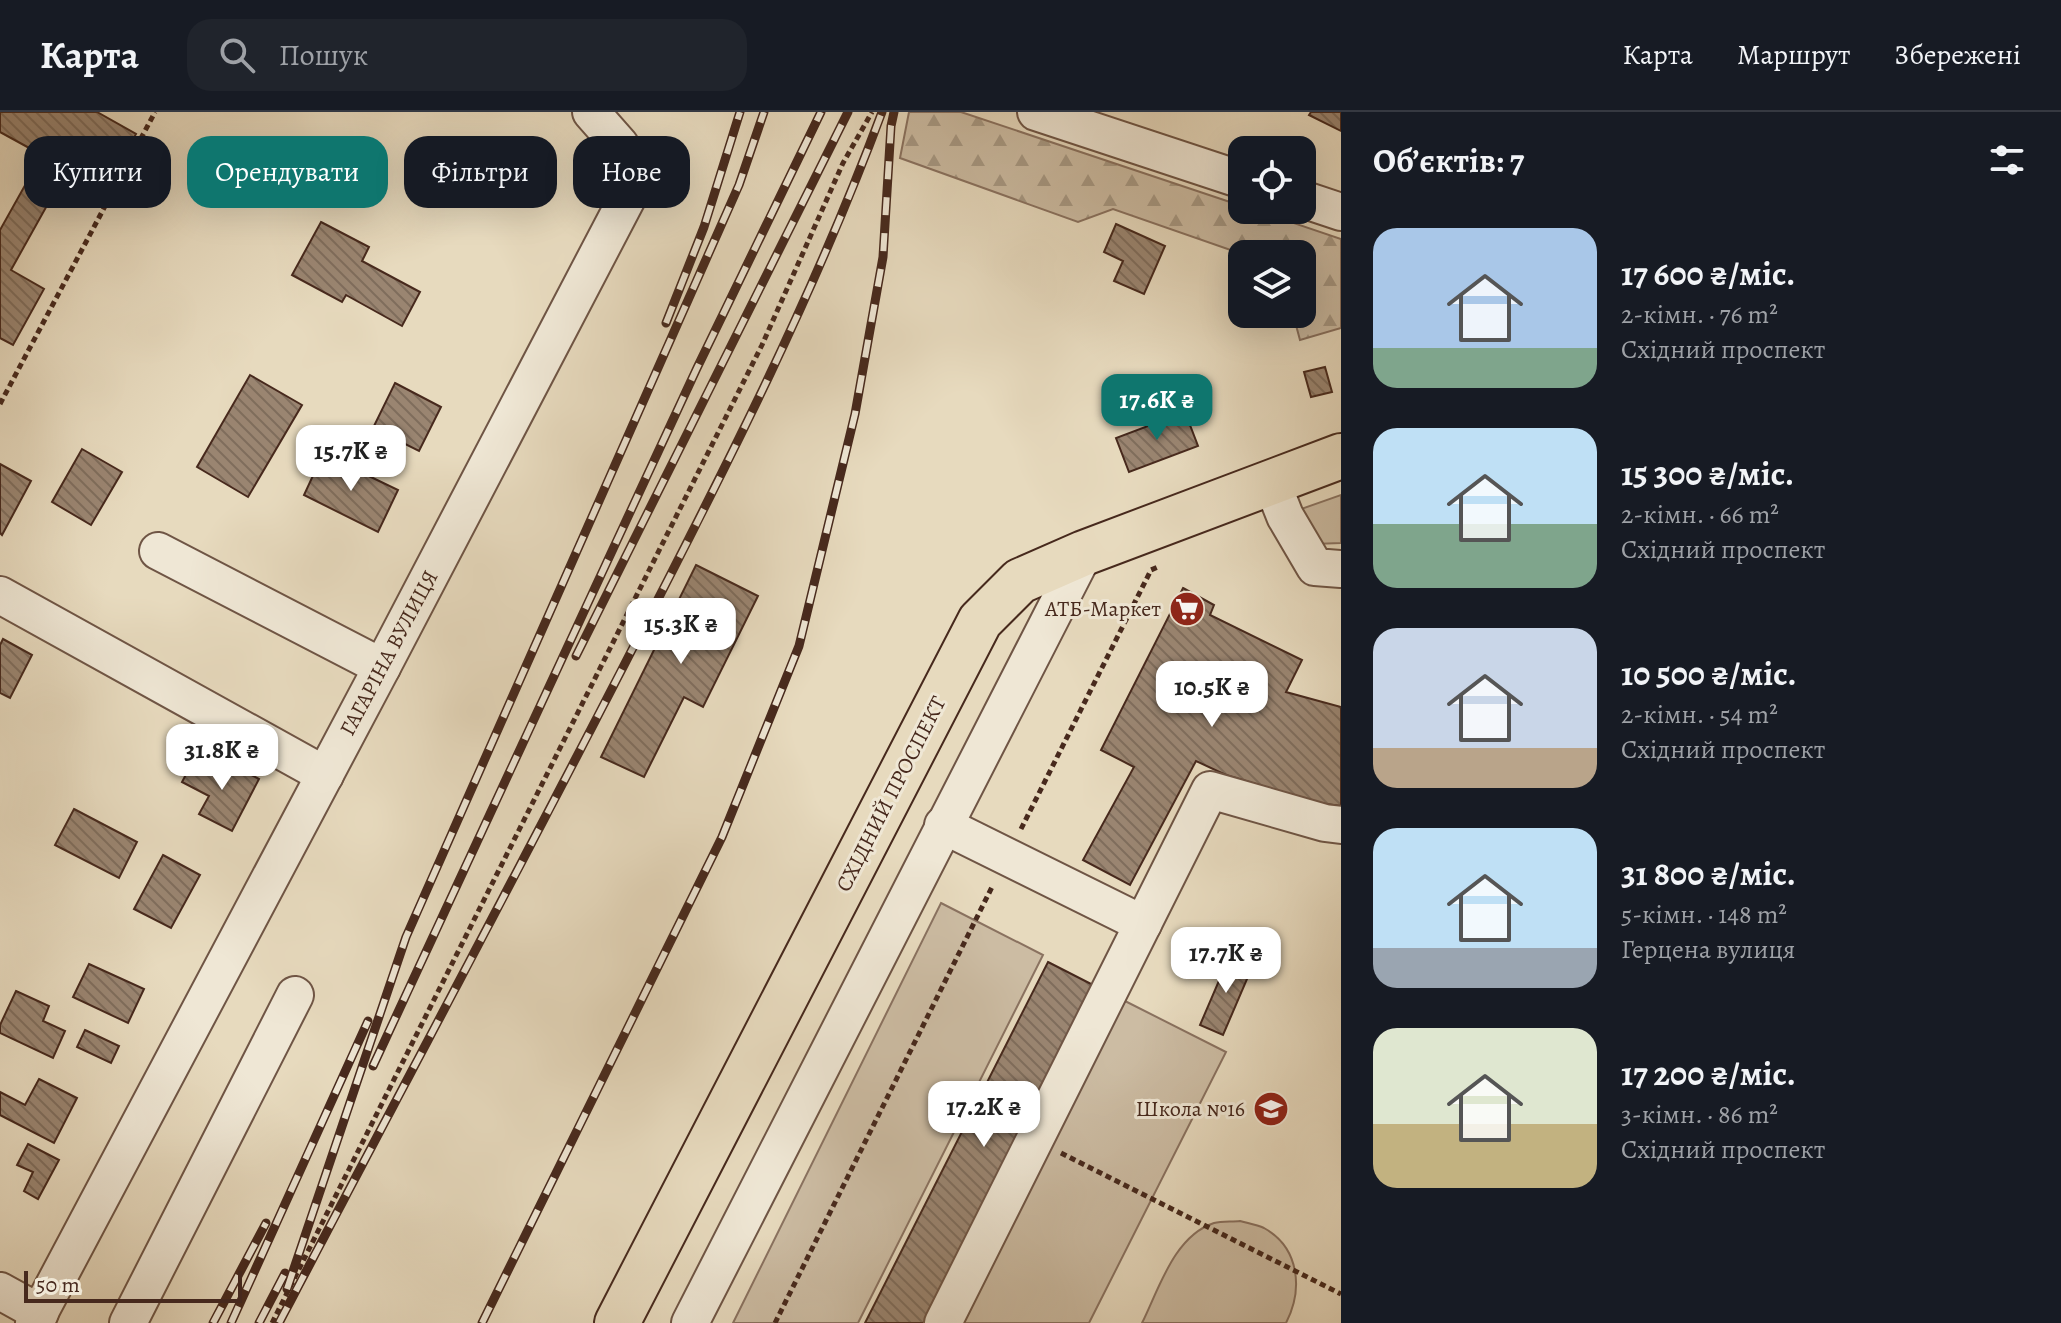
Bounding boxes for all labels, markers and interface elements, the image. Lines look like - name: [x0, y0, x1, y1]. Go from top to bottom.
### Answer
- search box: [187, 19, 747, 91]
- text: Карта: [40, 29, 139, 81]
- icon: search: [215, 33, 259, 77]
- text: Пошук: [279, 35, 368, 75]
- text: Карта: [1622, 36, 1693, 74]
- text: Маршрут: [1737, 36, 1850, 74]
- text: Збережені: [1894, 36, 2021, 74]
- chip: Купити: [24, 136, 171, 208]
- chip: Орендувати: [187, 136, 388, 208]
- chip: Фільтри: [404, 136, 557, 208]
- chip: Нове: [573, 136, 690, 208]
- map controls: [1228, 136, 1316, 328]
- button: locate: [1228, 136, 1316, 224]
- text: Об’єктів: 7: [1373, 137, 1524, 184]
- icon: filters: [1985, 138, 2029, 182]
- button: layers: [1228, 240, 1316, 328]
- text: 17 600 ₴/міс.: [1621, 250, 1795, 297]
- icon: home: [1437, 260, 1533, 356]
- text: 2-кімн. · 76 m²: [1621, 297, 1778, 332]
- text: Східний проспект: [1621, 332, 1825, 367]
- pin: 17.6K ₴: [1083, 374, 1231, 442]
- text: 17.6K ₴: [1119, 382, 1195, 417]
- pin: 15.7K ₴: [277, 425, 425, 493]
- text: 15.7K ₴: [314, 433, 388, 468]
- text: 15 300 ₴/міс.: [1621, 450, 1794, 497]
- icon: home: [1437, 460, 1533, 556]
- text: 2-кімн. · 66 m²: [1621, 497, 1779, 532]
- text: Східний проспект: [1621, 532, 1825, 567]
- street label: ГАГАРІНА ВУЛИЦЯ: [333, 565, 445, 741]
- supermarket icon: АТБ-Маркет: [1168, 590, 1206, 628]
- place label: АТБ-Маркет: [1044, 594, 1161, 624]
- pin: 15.3K ₴: [607, 598, 755, 666]
- text: 15.3K ₴: [644, 606, 718, 641]
- text: 10 500 ₴/міс.: [1621, 650, 1797, 697]
- icon: home: [1437, 660, 1533, 756]
- pin: 10.5K ₴: [1138, 661, 1286, 729]
- text: 10.5K ₴: [1174, 669, 1250, 704]
- street label: СХІДНИЙ ПРОСПЕКТ: [829, 691, 953, 897]
- text: 2-кімн. · 54 m²: [1621, 697, 1778, 732]
- pin: 31.8K ₴: [148, 724, 296, 792]
- text: 31.8K ₴: [184, 732, 260, 767]
- text: Східний проспект: [1621, 732, 1825, 767]
- text: 31 800 ₴/міс.: [1621, 850, 1796, 897]
- icon: home: [1437, 860, 1533, 956]
- text: 5-кімн. · 148 m²: [1621, 897, 1787, 932]
- pin: 17.7K ₴: [1152, 927, 1300, 995]
- text: Герцена вулиця: [1621, 932, 1795, 967]
- text: 17.7K ₴: [1189, 935, 1263, 970]
- text: 17 200 ₴/міс.: [1621, 1050, 1796, 1097]
- icon: home: [1437, 1060, 1533, 1156]
- pin: 17.2K ₴: [910, 1081, 1058, 1149]
- text: 17.2K ₴: [946, 1089, 1022, 1124]
- school or university icon: Школа №16: [1252, 1090, 1290, 1128]
- place label: Школа №16: [1136, 1094, 1245, 1124]
- text: 3-кімн. · 86 m²: [1621, 1097, 1778, 1132]
- text: Східний проспект: [1621, 1132, 1825, 1167]
- scale bar: [24, 1267, 242, 1303]
- text: 50 m: [36, 1270, 80, 1300]

